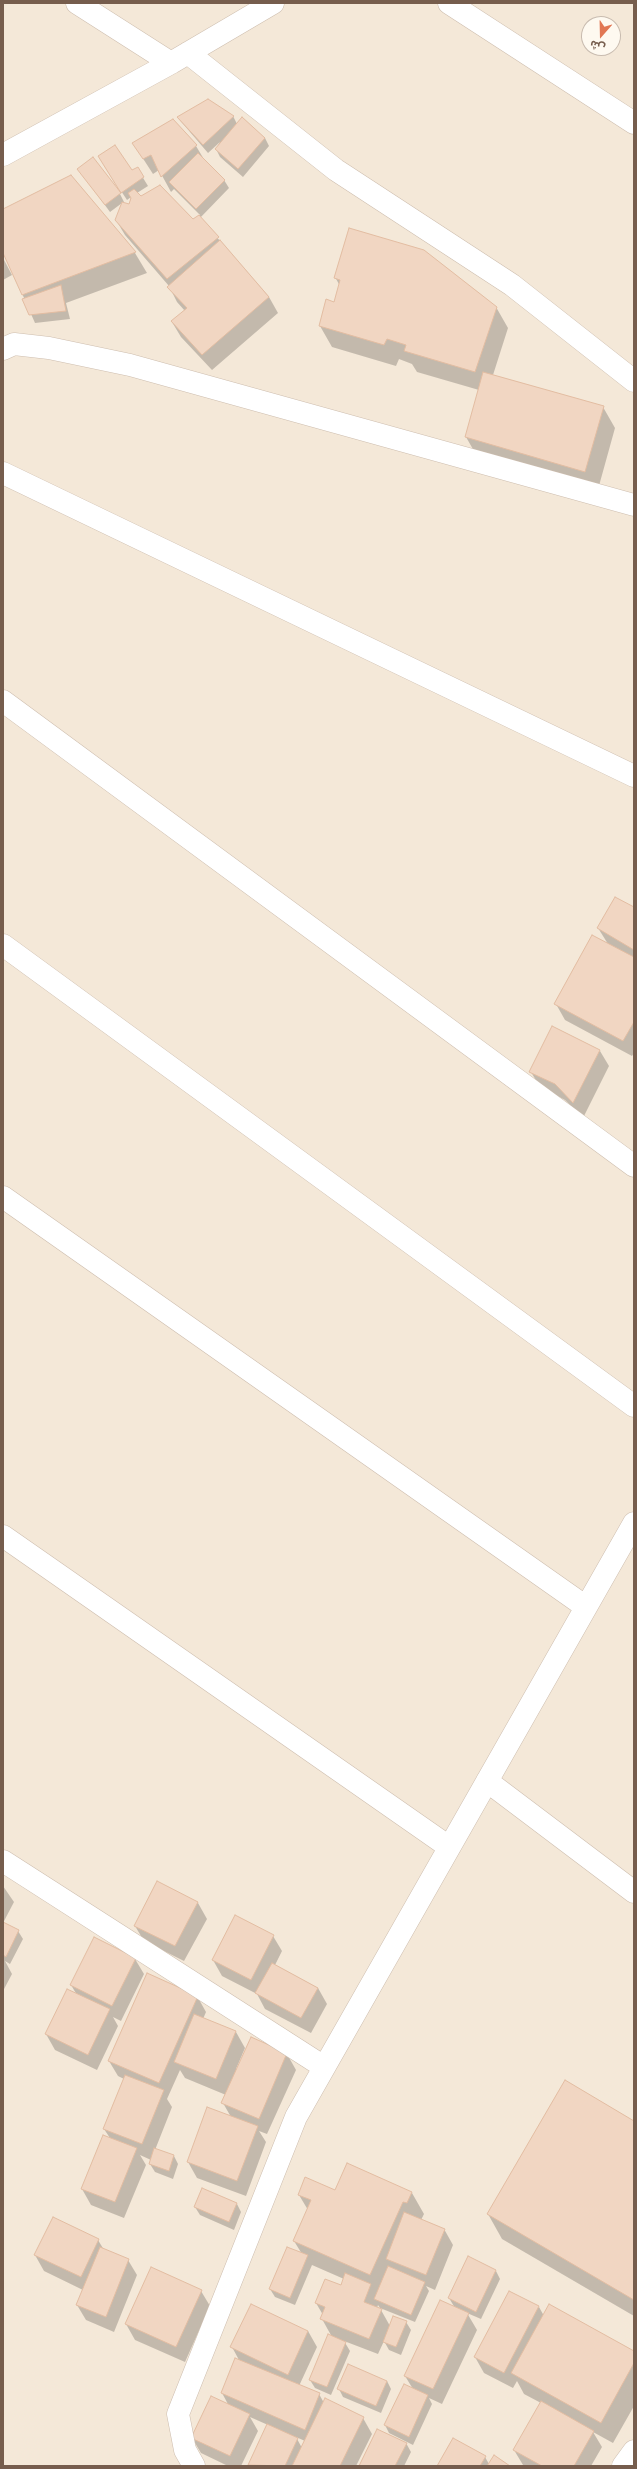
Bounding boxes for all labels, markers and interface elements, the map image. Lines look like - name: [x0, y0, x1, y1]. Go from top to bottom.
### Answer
- north arrow: [581, 16, 621, 56]
- text: ش: [588, 37, 607, 55]

